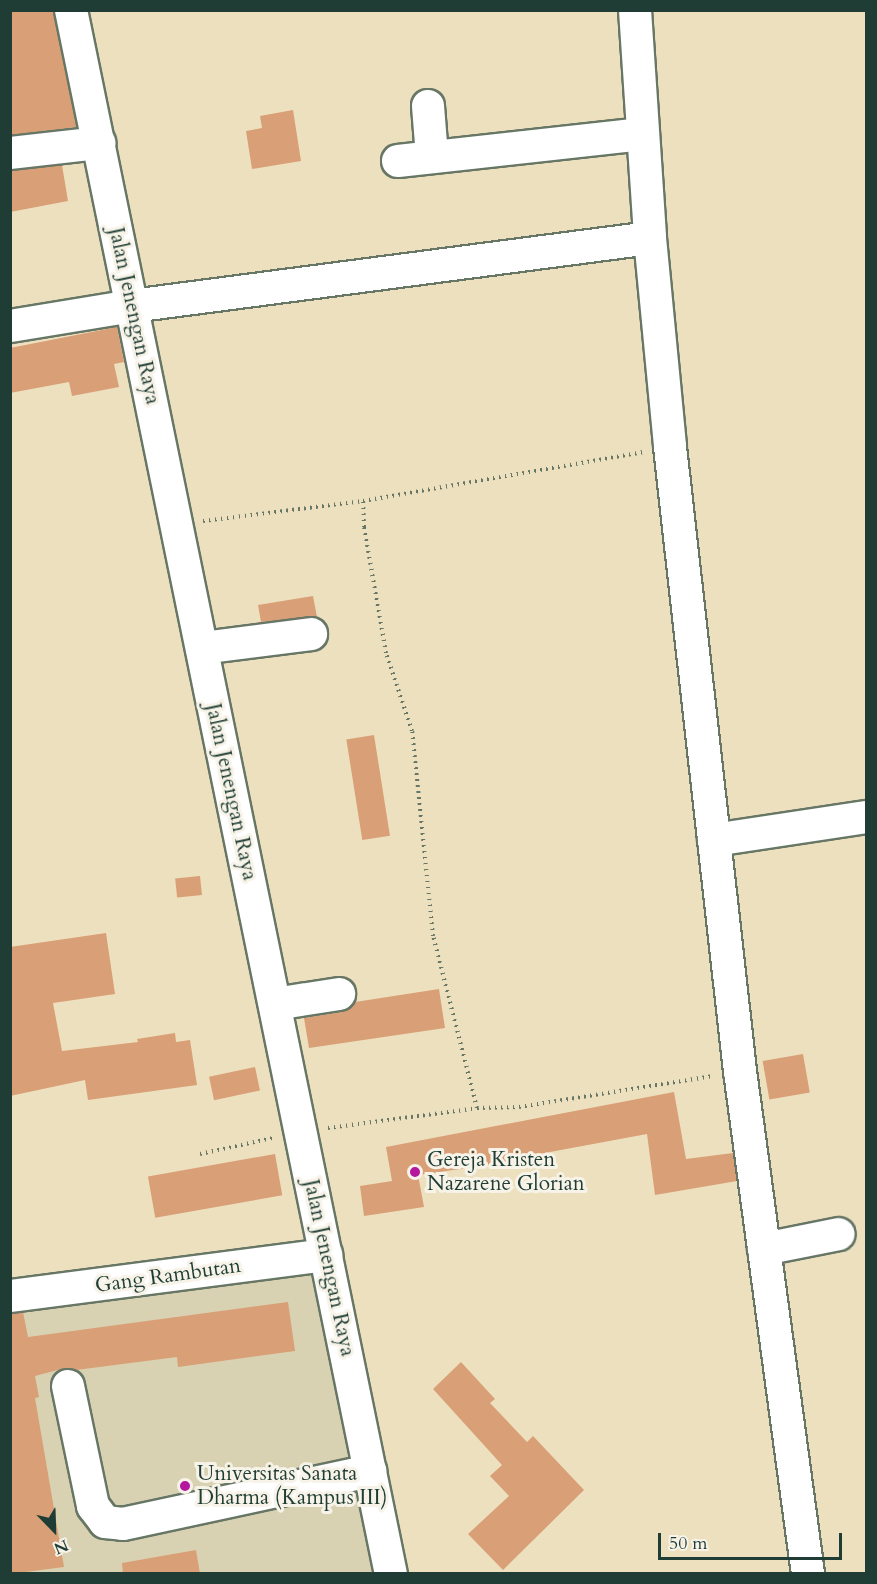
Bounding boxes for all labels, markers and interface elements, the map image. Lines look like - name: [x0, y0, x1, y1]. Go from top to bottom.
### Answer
- street label: Jalan Jenengan Raya: [103, 225, 165, 407]
- street label: Jalan Jenengan Raya: [200, 701, 262, 883]
- place label: Gereja Kristen Nazarene Glorian: [427, 1147, 585, 1197]
- marker: Gereja Kristen Nazarene Glorian: [408, 1165, 422, 1179]
- street label: Jalan Jenengan Raya: [298, 1177, 360, 1359]
- street label: Gang Rambutan: [94, 1253, 242, 1299]
- place label: Universitas Sanata Dharma (Kampus III): [197, 1461, 387, 1511]
- marker: Universitas Sanata Dharma (Kampus III): [178, 1479, 192, 1493]
- north arrow: [24, 1500, 84, 1560]
- scale bar: [661, 1521, 846, 1559]
- text: 50 m: [669, 1531, 708, 1556]
- text: N: [50, 1534, 72, 1559]

